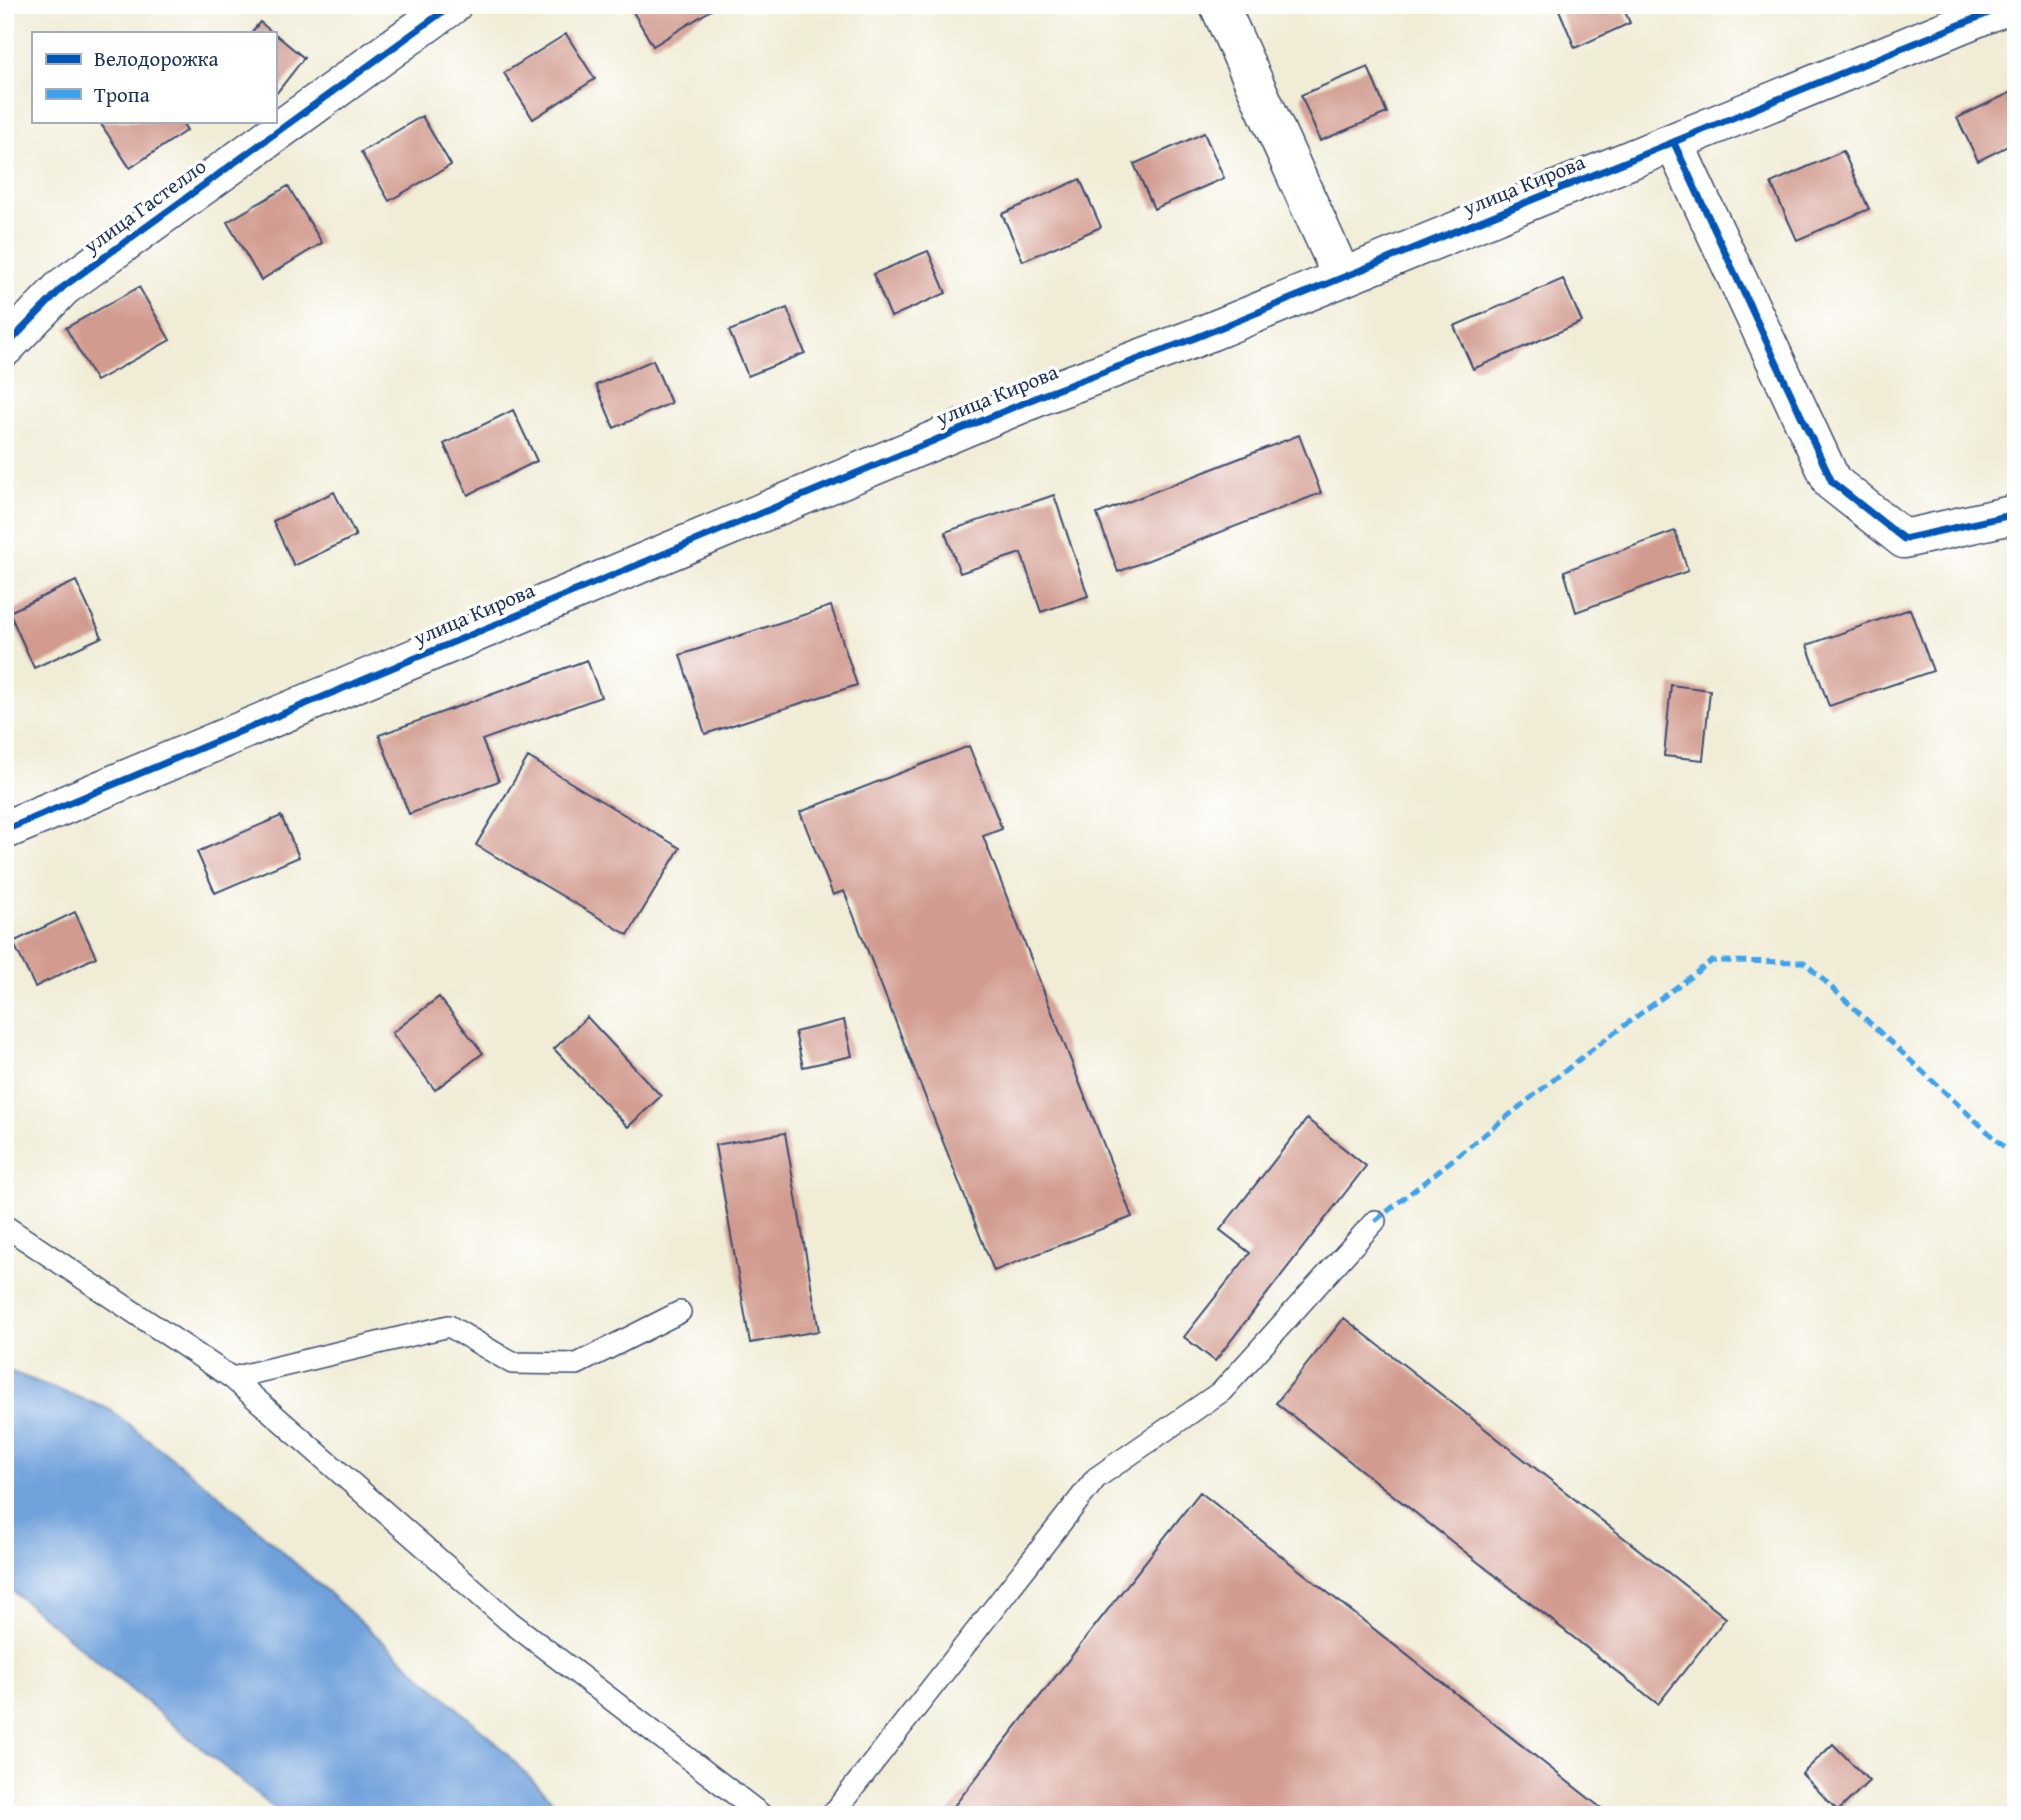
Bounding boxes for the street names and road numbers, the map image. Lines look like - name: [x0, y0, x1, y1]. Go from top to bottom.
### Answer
- street label: улица Кирова: [1457, 146, 1589, 223]
- street label: улица Гастелло: [76, 151, 212, 261]
- street label: улица Кирова: [930, 356, 1062, 433]
- street label: улица Кирова: [407, 574, 539, 653]

